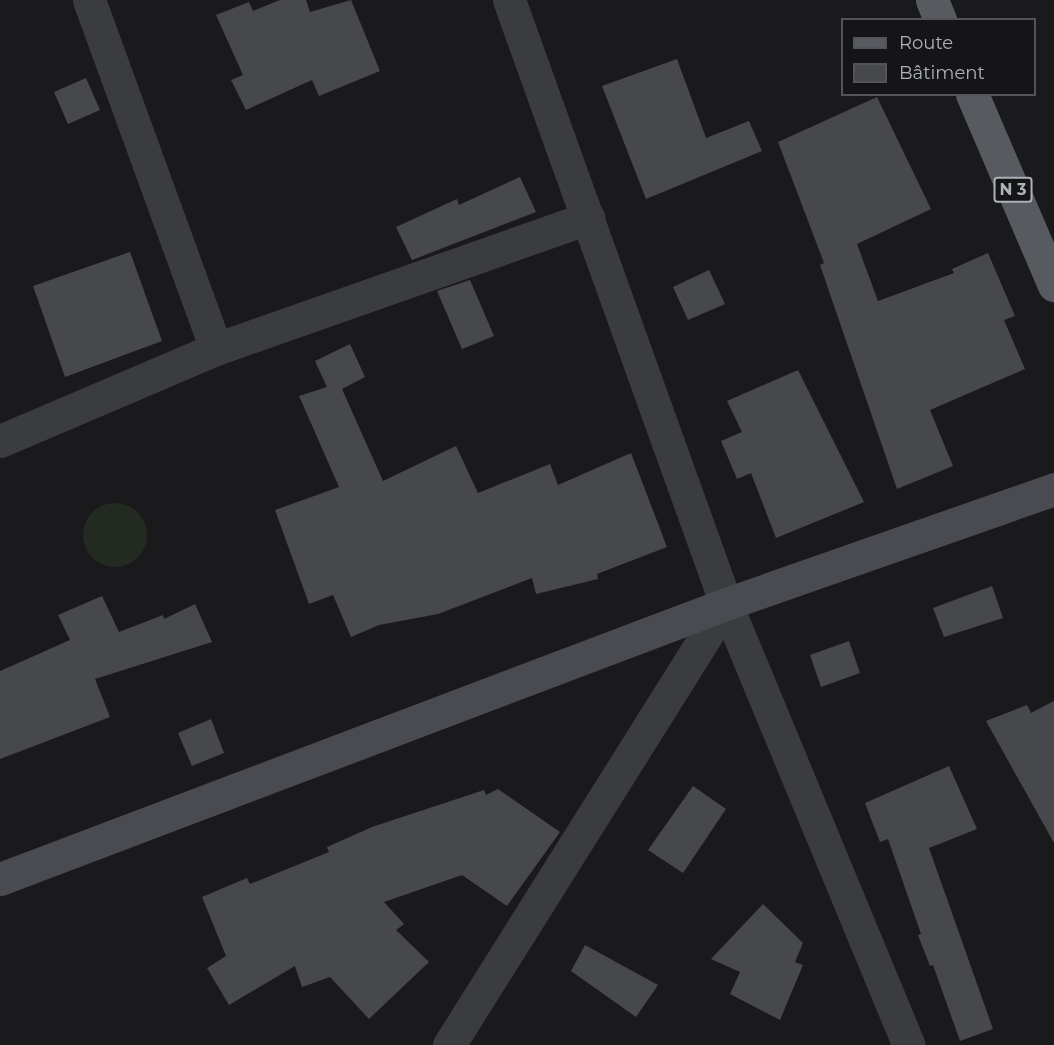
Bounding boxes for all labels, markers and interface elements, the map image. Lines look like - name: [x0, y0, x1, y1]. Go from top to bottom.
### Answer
- legend: [841, 18, 1036, 96]
- text: Route: [899, 32, 953, 54]
- text: Bâtiment: [899, 62, 985, 84]
- road number: N 3: [994, 177, 1032, 203]

